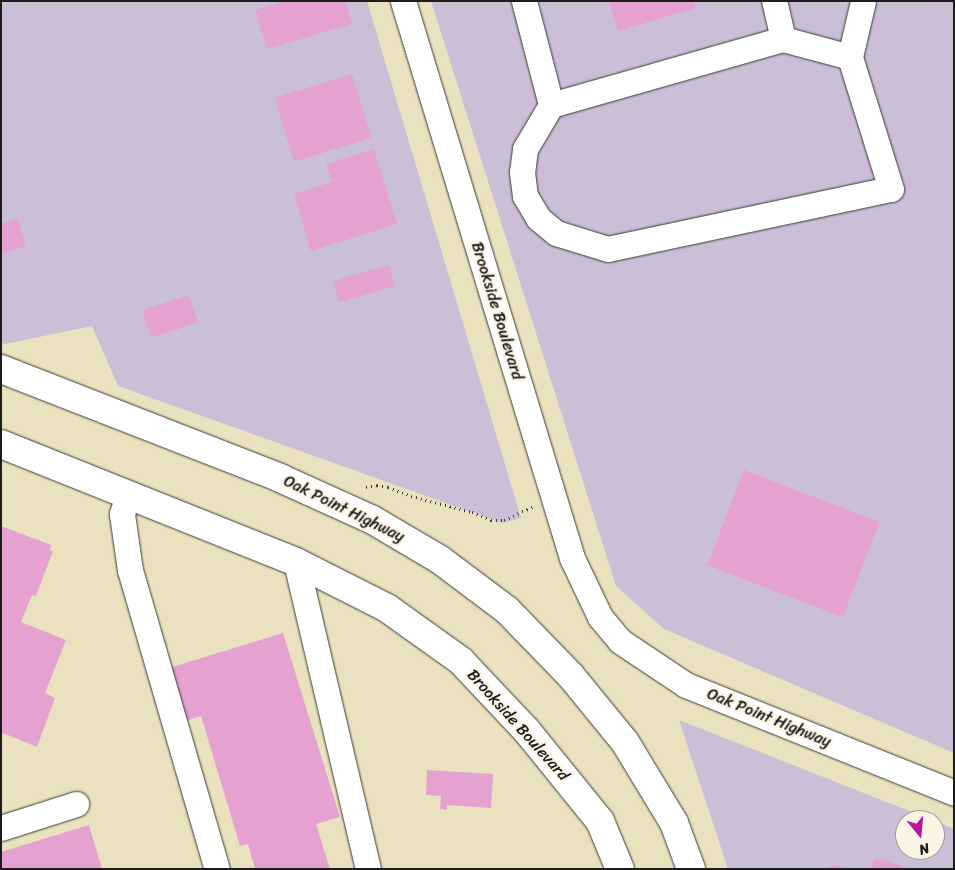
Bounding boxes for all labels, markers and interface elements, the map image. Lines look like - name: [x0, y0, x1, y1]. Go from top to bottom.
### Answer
- street label: Brookside Boulevard: [467, 240, 527, 382]
- street label: Oak Point Highway: [280, 471, 408, 547]
- street label: Brookside Boulevard: [463, 666, 573, 784]
- street label: Oak Point Highway: [704, 684, 834, 752]
- north arrow: [895, 810, 945, 860]
- text: N: [916, 835, 933, 862]

